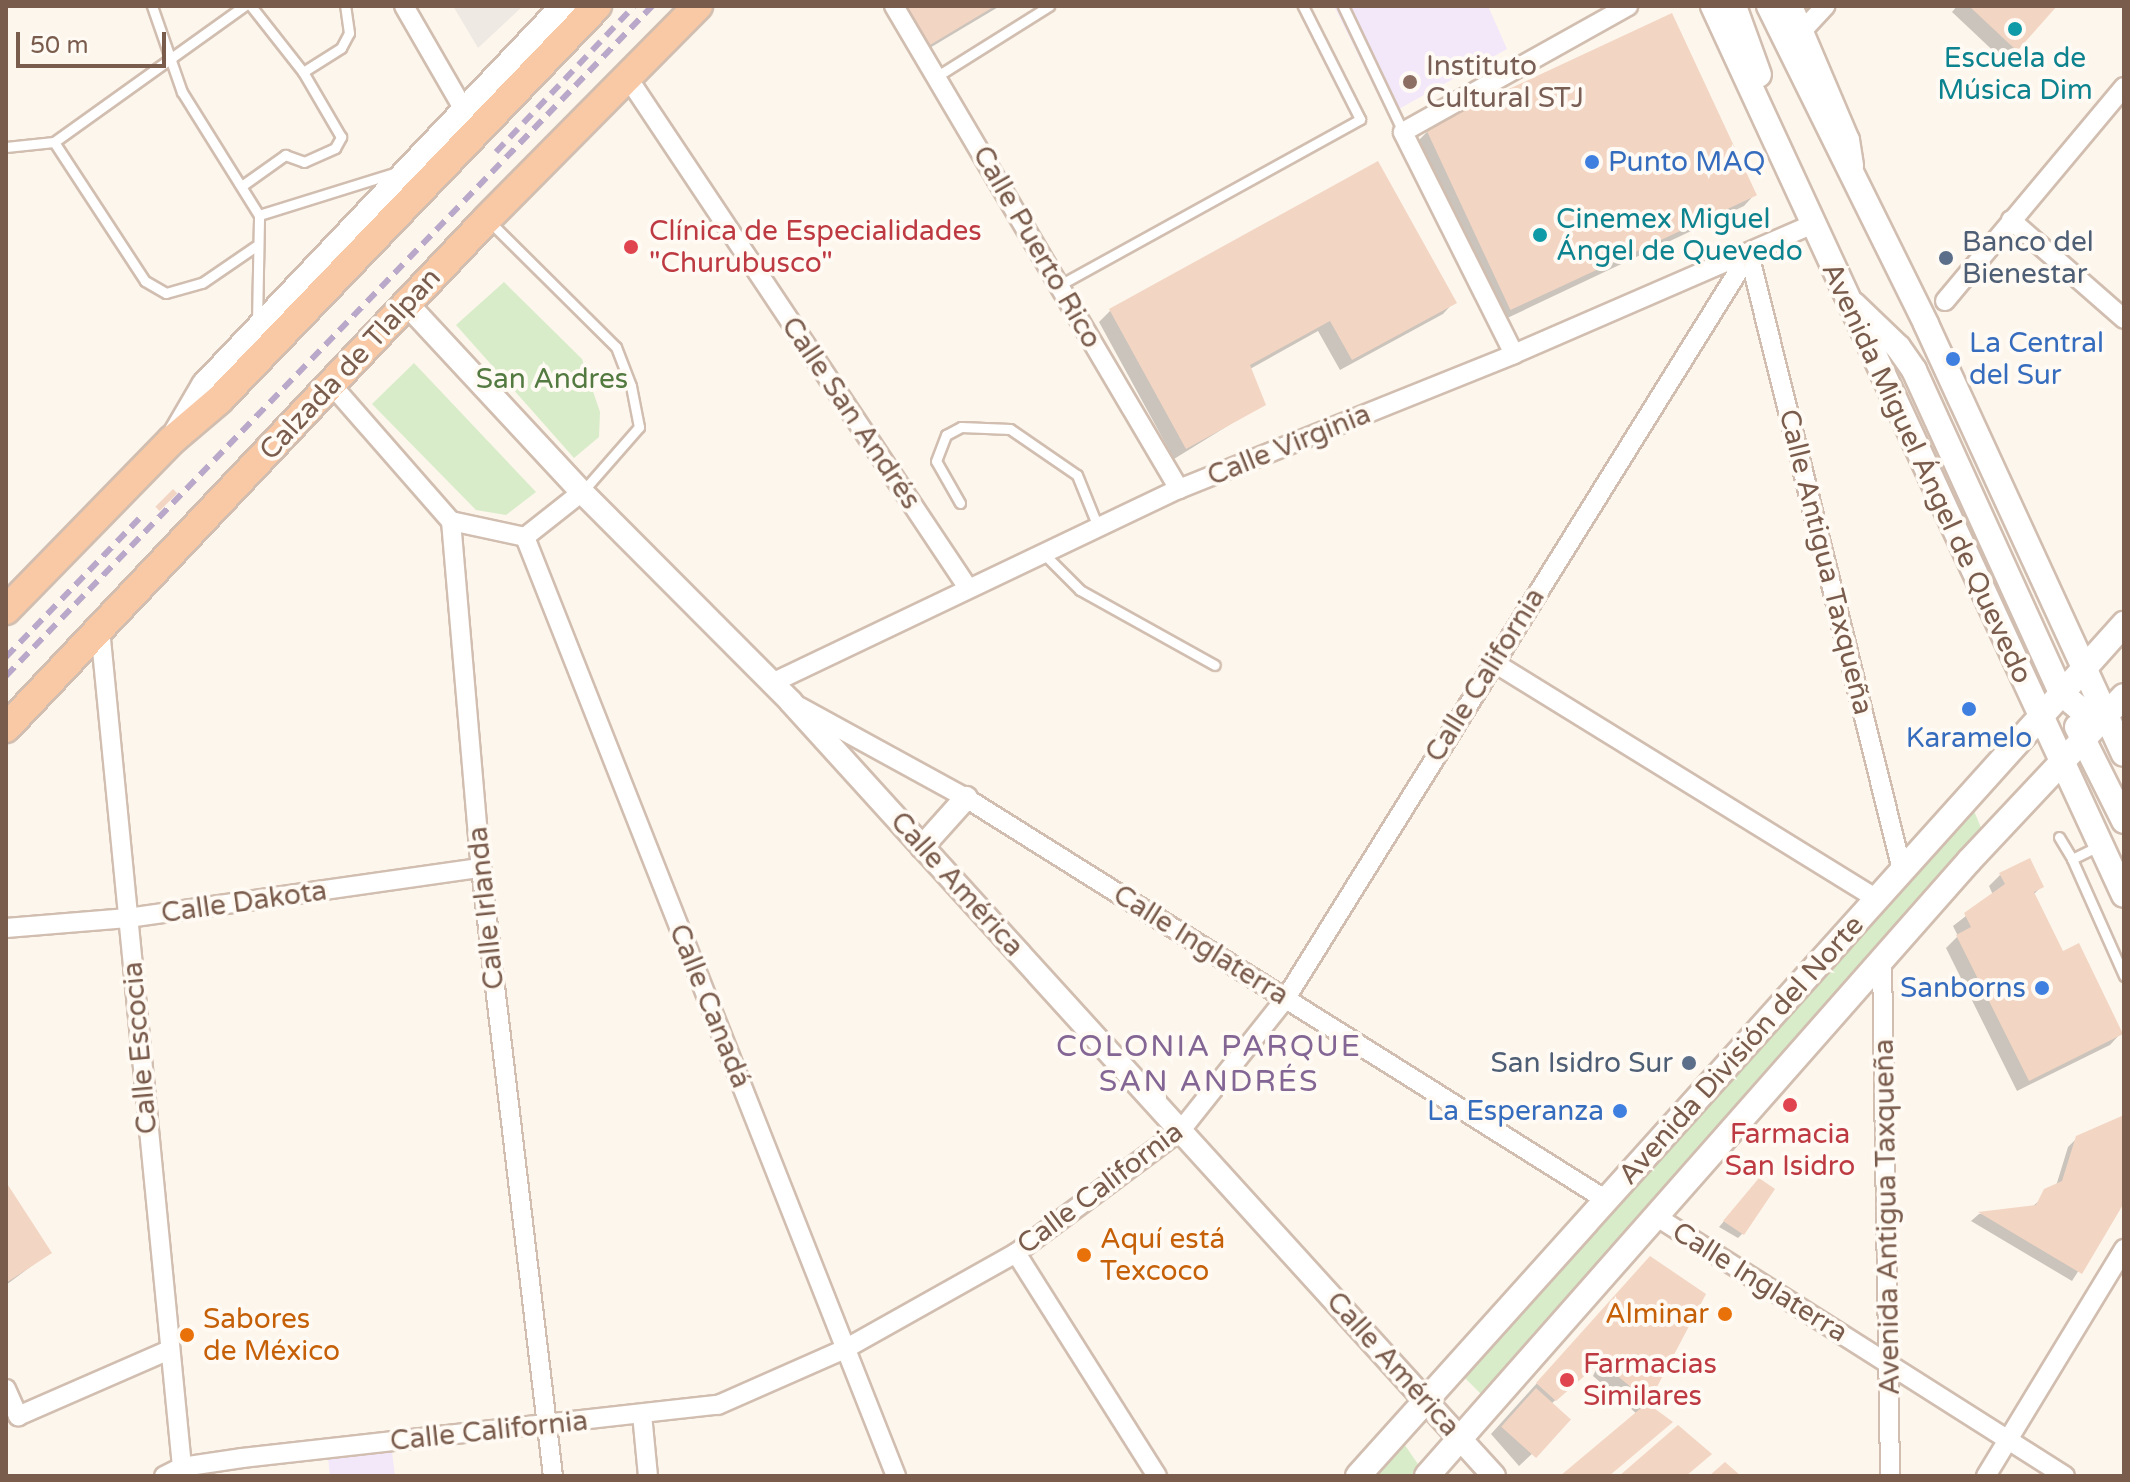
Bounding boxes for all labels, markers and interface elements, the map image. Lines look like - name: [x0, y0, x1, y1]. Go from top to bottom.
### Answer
- scale bar: [20, 16, 170, 66]
- marker: Escuela de Música Dim: [2006, 20, 2024, 38]
- text: 50 m: [30, 31, 88, 60]
- place label: Escuela de Música Dim: [1937, 41, 2093, 107]
- place label: Instituto Cultural STJ: [1426, 49, 1584, 115]
- marker: Instituto Cultural STJ: [1401, 73, 1419, 91]
- street label: Calle Puerto Rico: [965, 140, 1109, 354]
- place label: Punto MAQ: [1608, 145, 1765, 179]
- marker: Punto MAQ: [1583, 153, 1601, 171]
- place label: Cinemex Miguel Ángel de Quevedo: [1556, 202, 1803, 268]
- place label: Clínica de Especialidades "Churubusco": [649, 214, 982, 280]
- place label: Banco del Bienestar: [1962, 225, 2094, 291]
- marker: Cinemex Miguel Ángel de Quevedo: [1531, 226, 1549, 244]
- marker: Clínica de Especialidades "Churubusco": [620, 236, 642, 258]
- marker: Banco del Bienestar: [1937, 249, 1955, 267]
- street label: Avenida Miguel Ángel de Quevedo: [1814, 257, 2040, 689]
- street label: Calzada de Tlalpan: [252, 261, 448, 467]
- street label: Calle San Andrés: [774, 310, 928, 516]
- place label: La Central del Sur: [1969, 326, 2104, 392]
- marker: La Central del Sur: [1944, 350, 1962, 368]
- park label: San Andres: [476, 362, 628, 396]
- street label: Calle Virginia: [1202, 397, 1376, 493]
- street label: Calle Antigua Taxqueña: [1772, 406, 1880, 718]
- street label: Calle California: [1418, 582, 1552, 768]
- marker: Karamelo: [1960, 700, 1978, 718]
- place label: Karamelo: [1906, 721, 2032, 755]
- street label: Calle América: [883, 805, 1031, 963]
- street label: Calle Irlanda: [461, 825, 511, 991]
- street label: Calle Dakota: [159, 874, 329, 930]
- street label: Calle Inglaterra: [1107, 878, 1295, 1012]
- street label: Avenida División del Norte: [1611, 909, 1871, 1191]
- street label: Calle Canadá: [662, 919, 758, 1093]
- street label: Calle Escocia: [116, 960, 164, 1136]
- place label: Sanborns: [1900, 971, 2026, 1005]
- marker: Sanborns: [2033, 979, 2051, 997]
- district label: COLONIA PARQUE SAN ANDRÉS: [1056, 1029, 1362, 1100]
- street label: Avenida Antigua Taxqueña: [1867, 1038, 1907, 1396]
- place label: San Isidro Sur: [1491, 1046, 1673, 1080]
- marker: San Isidro Sur: [1680, 1054, 1698, 1072]
- place label: La Esperanza: [1427, 1094, 1604, 1128]
- marker: Farmacia San Isidro: [1781, 1096, 1799, 1114]
- marker: La Esperanza: [1611, 1102, 1629, 1120]
- street label: Calle California: [1011, 1115, 1189, 1261]
- place label: Farmacia San Isidro: [1725, 1117, 1855, 1183]
- street label: Calle Inglaterra: [1666, 1215, 1854, 1349]
- place label: Aquí está Texcoco: [1100, 1222, 1225, 1288]
- marker: Aquí está Texcoco: [1075, 1246, 1093, 1264]
- street label: Calle América: [1319, 1285, 1467, 1443]
- place label: Alminar: [1605, 1297, 1709, 1331]
- place label: Sabores de México: [203, 1302, 340, 1368]
- marker: Alminar: [1716, 1305, 1734, 1323]
- marker: Sabores de México: [178, 1326, 196, 1344]
- place label: Farmacias Similares: [1583, 1347, 1717, 1413]
- marker: Farmacias Similares: [1558, 1371, 1576, 1389]
- street label: Calle California: [388, 1404, 590, 1458]

